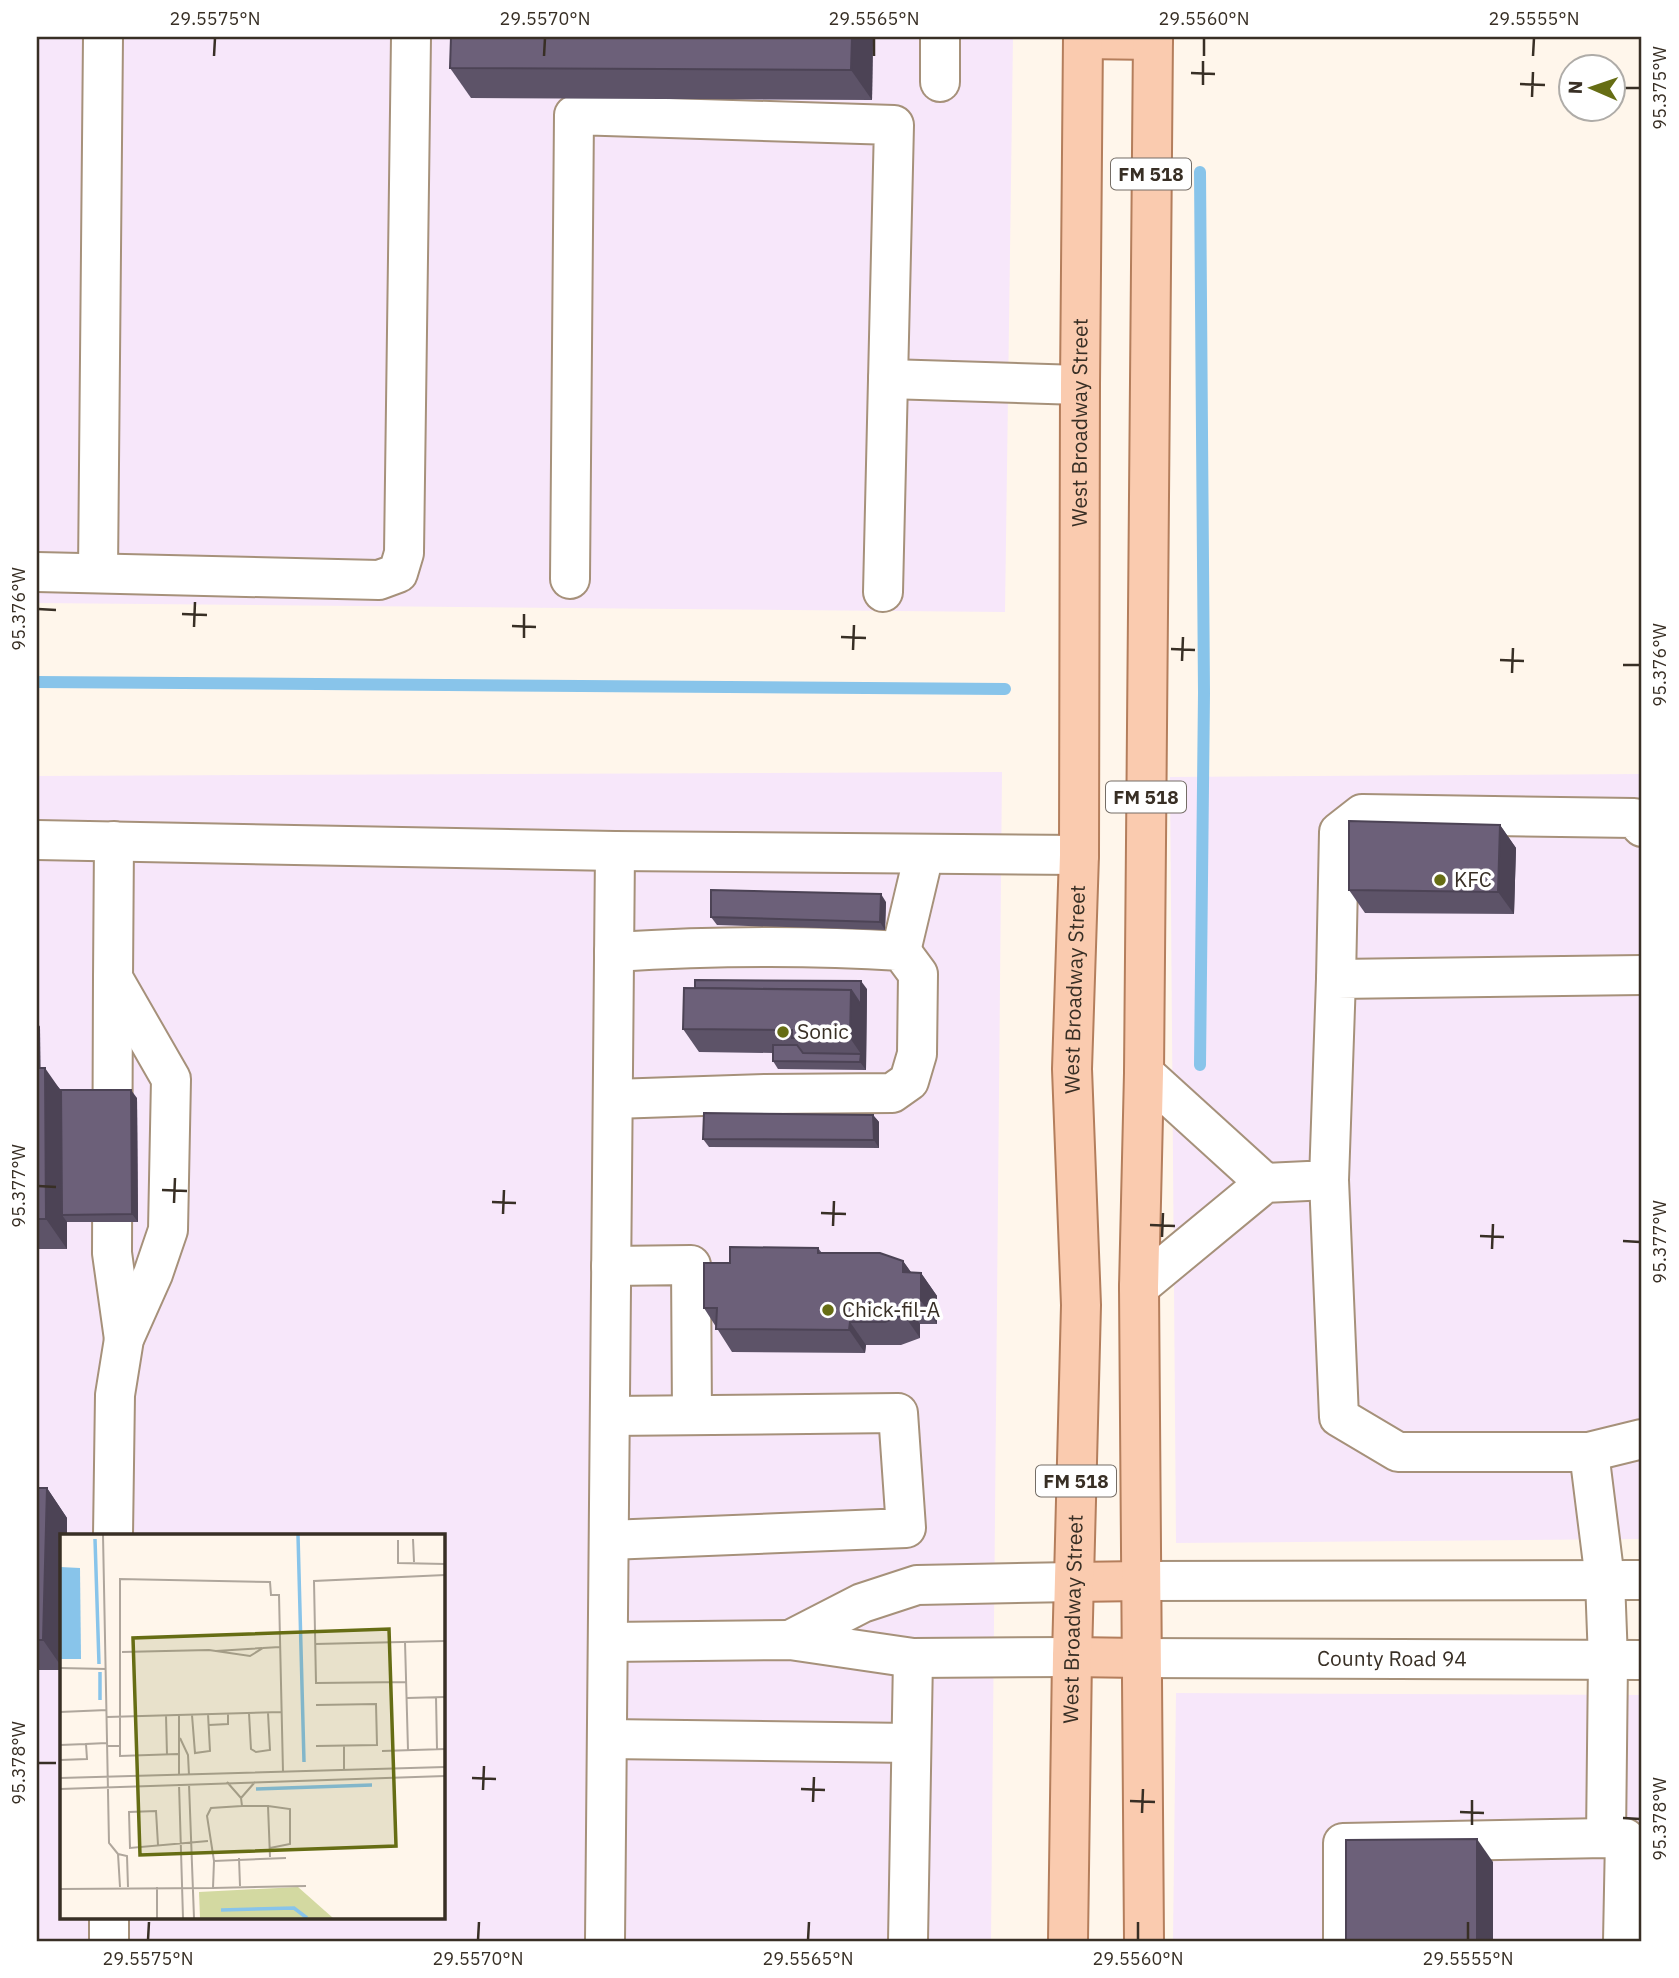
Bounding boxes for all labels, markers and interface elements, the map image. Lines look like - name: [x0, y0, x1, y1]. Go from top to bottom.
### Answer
- text: 29.5575°N: [170, 7, 260, 30]
- text: 29.5570°N: [500, 7, 590, 30]
- text: 29.5565°N: [829, 7, 919, 30]
- text: 29.5560°N: [1159, 7, 1249, 30]
- text: 29.5555°N: [1489, 7, 1579, 30]
- text: 95.375°W: [1648, 46, 1671, 130]
- north arrow: [1556, 52, 1626, 122]
- text: N: [1563, 80, 1587, 95]
- road number: FM 518: [1111, 158, 1191, 190]
- street label: West Broadway Street: [1065, 318, 1094, 527]
- text: 95.376°W: [7, 567, 30, 651]
- text: 95.376°W: [1648, 623, 1671, 707]
- road number: FM 518: [1106, 782, 1186, 812]
- place label: KFC: [1454, 865, 1492, 893]
- marker: KFC: [1432, 872, 1448, 888]
- street label: West Broadway Street: [1057, 884, 1091, 1094]
- place label: Sonic: [797, 1017, 849, 1045]
- marker: Sonic: [775, 1024, 791, 1040]
- text: 95.377°W: [7, 1144, 30, 1228]
- text: 95.377°W: [1648, 1200, 1671, 1284]
- place label: Chick-fil-A: [842, 1295, 940, 1323]
- marker: Chick-fil-A: [820, 1302, 836, 1318]
- road number: FM 518: [1036, 1466, 1116, 1497]
- street label: West Broadway Street: [1056, 1514, 1089, 1724]
- inset map: [60, 1534, 444, 1918]
- street label: County Road 94: [1317, 1644, 1467, 1672]
- text: 95.378°W: [7, 1721, 30, 1805]
- text: 95.378°W: [1648, 1777, 1671, 1861]
- text: 29.5575°N: [103, 1947, 193, 1970]
- text: 29.5570°N: [433, 1947, 523, 1970]
- text: 29.5565°N: [763, 1947, 853, 1970]
- text: 29.5560°N: [1093, 1947, 1183, 1970]
- text: 29.5555°N: [1423, 1947, 1513, 1970]

